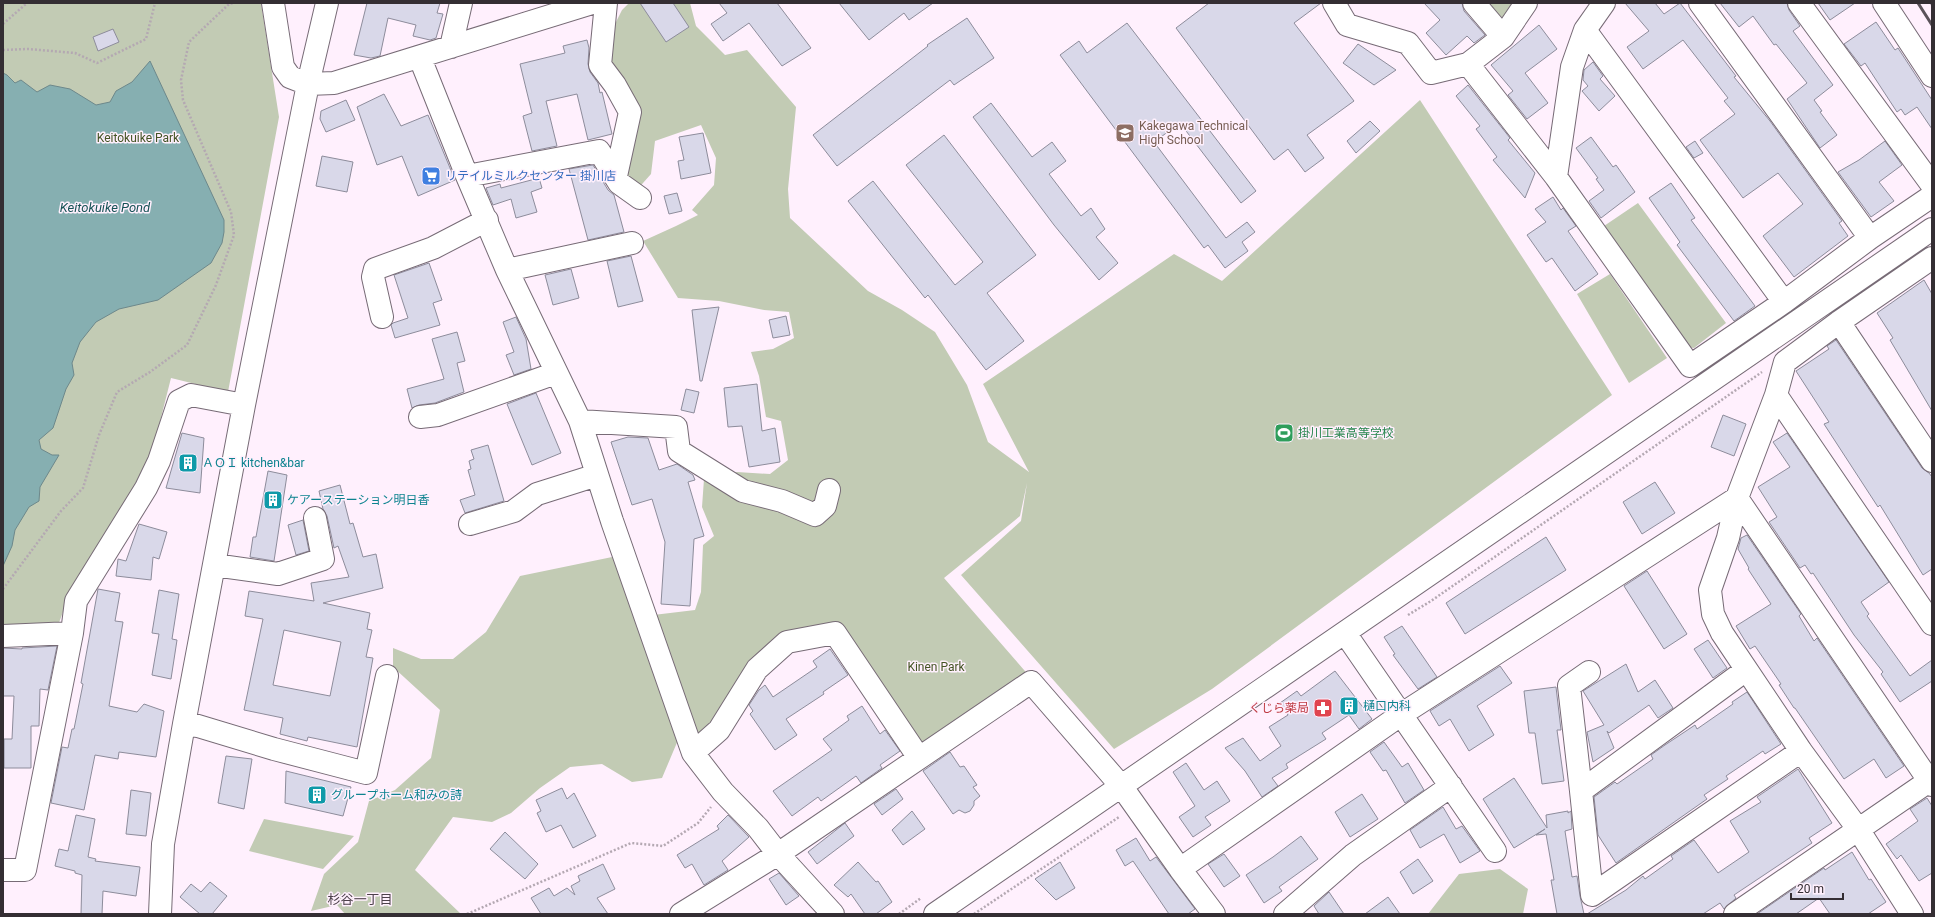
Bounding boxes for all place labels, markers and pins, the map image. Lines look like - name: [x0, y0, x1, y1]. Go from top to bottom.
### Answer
- place label: Kakegawa Technical High School: [1139, 119, 1248, 147]
- school or university icon: Kakegawa Technical High School: [1114, 122, 1136, 144]
- supermarket icon: リテイルミルクセンター 掛川店: [420, 165, 442, 187]
- place label: リテイルミルクセンター 掛川店: [445, 169, 616, 183]
- sports icon: 掛川工業高等学校: [1273, 422, 1295, 444]
- place label: 掛川工業高等学校: [1298, 426, 1394, 440]
- building icon: ＡＯＩ kitchen&bar: [177, 452, 199, 474]
- place label: ＡＯＩ kitchen&bar: [202, 456, 305, 470]
- building icon: ケアーステーション明日香: [262, 489, 284, 511]
- place label: ケアーステーション明日香: [287, 493, 429, 507]
- building icon: 樋口内科: [1338, 695, 1360, 717]
- pharmacy icon: くじら薬局: [1312, 697, 1334, 719]
- place label: 樋口内科: [1363, 699, 1411, 713]
- place label: くじら薬局: [1249, 701, 1309, 715]
- building icon: グループホーム和みの詩: [306, 784, 328, 806]
- place label: グループホーム和みの詩: [331, 788, 462, 802]

